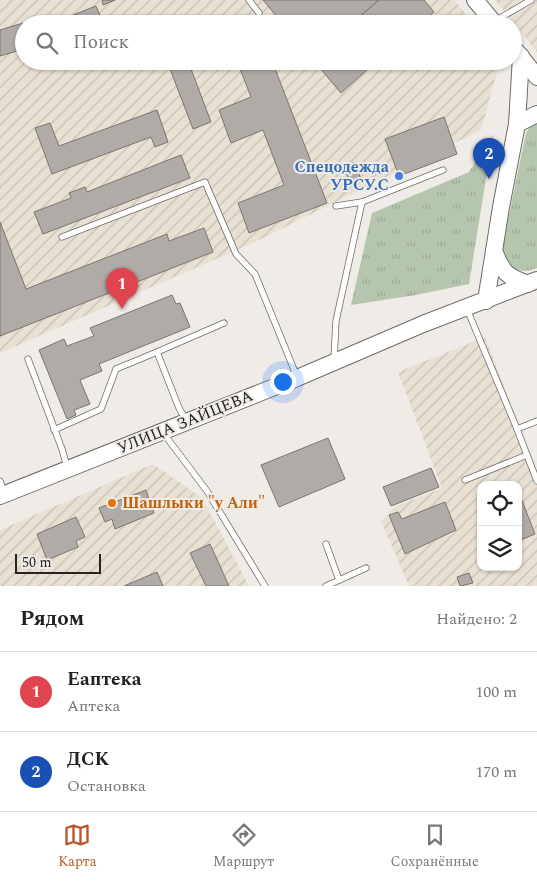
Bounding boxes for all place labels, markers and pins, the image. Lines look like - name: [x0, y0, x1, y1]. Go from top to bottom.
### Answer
- pin: 2: [473, 138, 505, 179]
- place label: Спецодежда УРСУ.С: [294, 155, 390, 197]
- marker: Спецодежда УРСУ.С: [393, 170, 405, 182]
- pin: 1: [106, 268, 138, 309]
- place label: Шашлыки "у Али": [122, 491, 265, 515]
- marker: Шашлыки "у Али": [106, 497, 118, 509]

